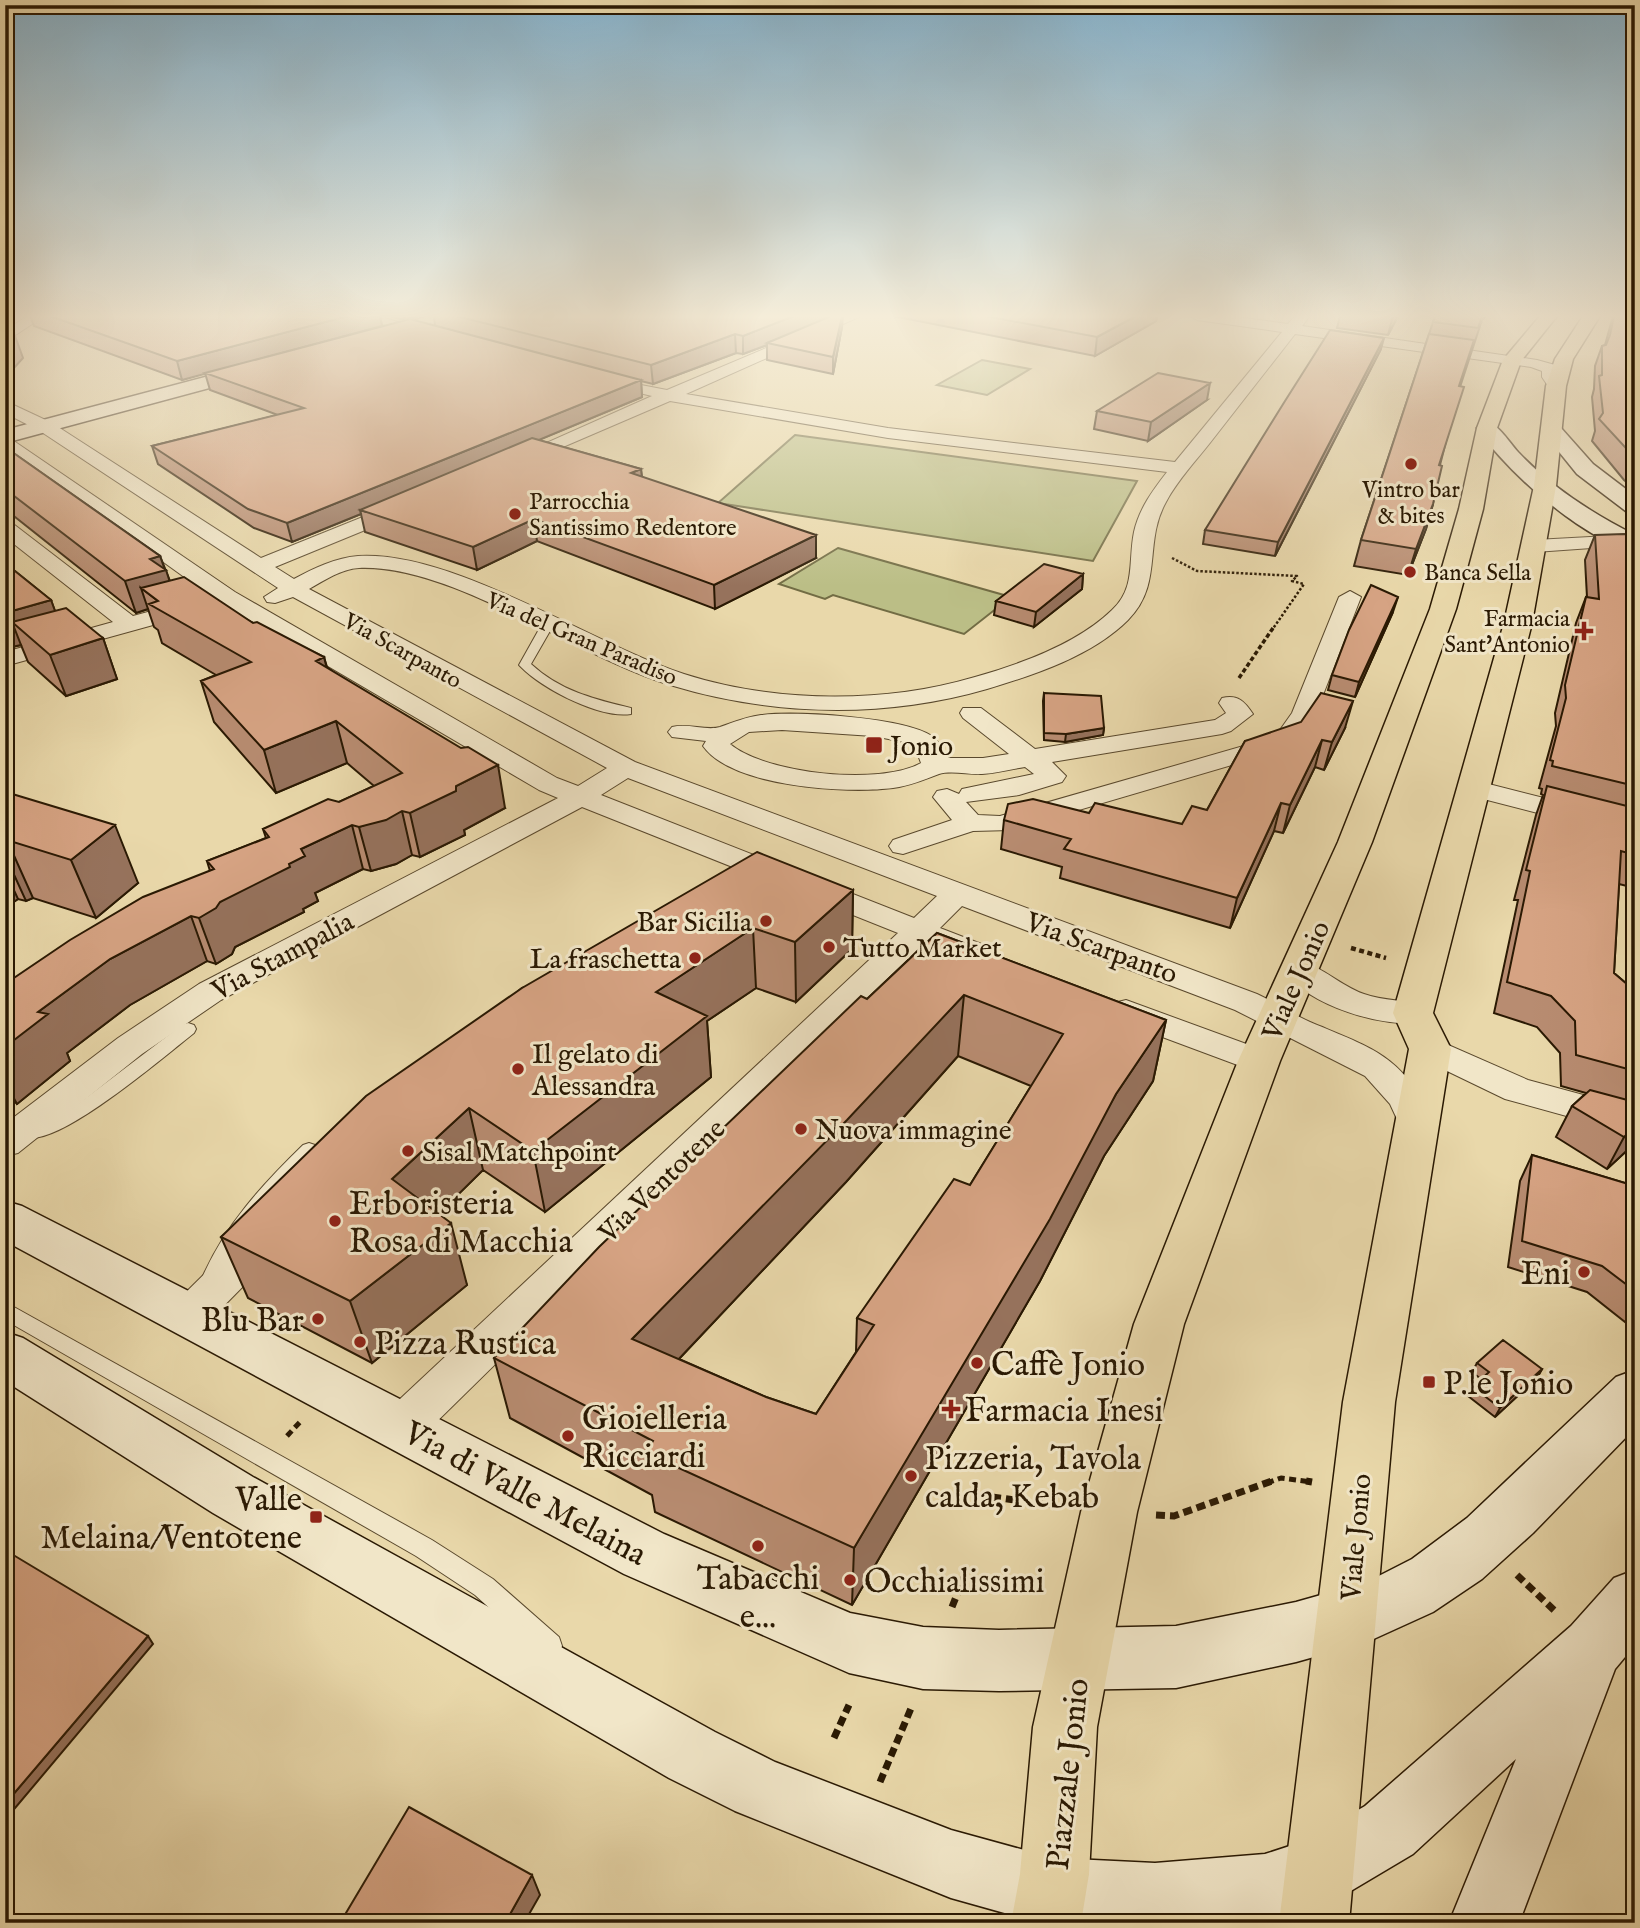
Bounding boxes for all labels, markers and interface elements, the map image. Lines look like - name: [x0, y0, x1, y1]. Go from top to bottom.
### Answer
- marker: Vintro bar & bites: [1403, 456, 1419, 472]
- place label: Vintro bar & bites: [1361, 476, 1460, 531]
- place label: Parrocchia Santissimo Redentore: [529, 488, 737, 543]
- marker: Parrocchia Santissimo Redentore: [507, 506, 523, 522]
- place label: Banca Sella: [1424, 559, 1531, 588]
- marker: Banca Sella: [1402, 564, 1418, 580]
- street label: Via del Gran Paradiso: [481, 586, 681, 693]
- place label: Farmacia Sant'Antonio: [1444, 605, 1570, 660]
- street label: Via Scarpanto: [337, 606, 467, 696]
- marker: Farmacia Sant'Antonio: [1576, 623, 1592, 639]
- place label: Jonio: [887, 730, 953, 765]
- marker: Jonio: [864, 735, 884, 755]
- street label: Via Stampalia: [205, 905, 361, 1010]
- street label: Via Scarpanto: [1019, 905, 1182, 993]
- place label: Bar Sicilia: [636, 906, 753, 941]
- marker: Bar Sicilia: [758, 913, 774, 929]
- street label: Viale Jonio: [1255, 916, 1339, 1047]
- place label: Tutto Market: [843, 932, 1002, 967]
- marker: Tutto Market: [821, 939, 837, 955]
- place label: La fraschetta: [529, 943, 682, 978]
- marker: La fraschetta: [687, 950, 703, 966]
- place label: Il gelato di Alessandra: [531, 1038, 659, 1105]
- marker: Il gelato di Alessandra: [510, 1061, 526, 1077]
- street label: Via Ventotene: [591, 1112, 734, 1252]
- place label: Nuova immagine: [815, 1114, 1012, 1149]
- marker: Nuova immagine: [793, 1121, 809, 1137]
- place label: Sisal Matchpoint: [422, 1136, 617, 1171]
- marker: Sisal Matchpoint: [400, 1143, 416, 1159]
- place label: Erboristeria Rosa di Macchia: [349, 1184, 573, 1264]
- marker: Erboristeria Rosa di Macchia: [327, 1213, 343, 1229]
- place label: Eni: [1521, 1254, 1570, 1296]
- marker: Eni: [1576, 1264, 1592, 1280]
- place label: Blu Bar: [201, 1301, 304, 1343]
- marker: Blu Bar: [310, 1311, 326, 1327]
- place label: Pizza Rustica: [374, 1324, 557, 1366]
- marker: Pizza Rustica: [352, 1334, 368, 1350]
- place label: Caffè Jonio: [991, 1345, 1145, 1387]
- marker: Caffè Jonio: [969, 1355, 985, 1371]
- place label: P.le Jonio: [1443, 1364, 1573, 1406]
- marker: P.le Jonio: [1421, 1374, 1437, 1390]
- place label: Farmacia Inesi: [965, 1391, 1163, 1433]
- place label: Gioielleria Ricciardi: [582, 1399, 727, 1479]
- marker: Farmacia Inesi: [943, 1401, 959, 1417]
- street label: Via di Valle Melaina: [395, 1412, 654, 1577]
- marker: Gioielleria Ricciardi: [560, 1428, 576, 1444]
- place label: Pizzeria, Tavola calda, Kebab: [925, 1439, 1142, 1519]
- marker: Pizzeria, Tavola calda, Kebab: [903, 1468, 919, 1484]
- street label: Viale Jonio: [1334, 1472, 1380, 1603]
- place label: Valle Melaina/Ventotene: [40, 1480, 302, 1560]
- marker: Valle Melaina/Ventotene: [308, 1509, 324, 1525]
- marker: Tabacchi e...: [750, 1538, 766, 1554]
- place label: Tabacchi e...: [697, 1559, 819, 1639]
- place label: Occhialissimi: [864, 1562, 1045, 1604]
- marker: Occhialissimi: [842, 1572, 858, 1588]
- street label: Piazzale Jonio: [1038, 1676, 1100, 1872]

